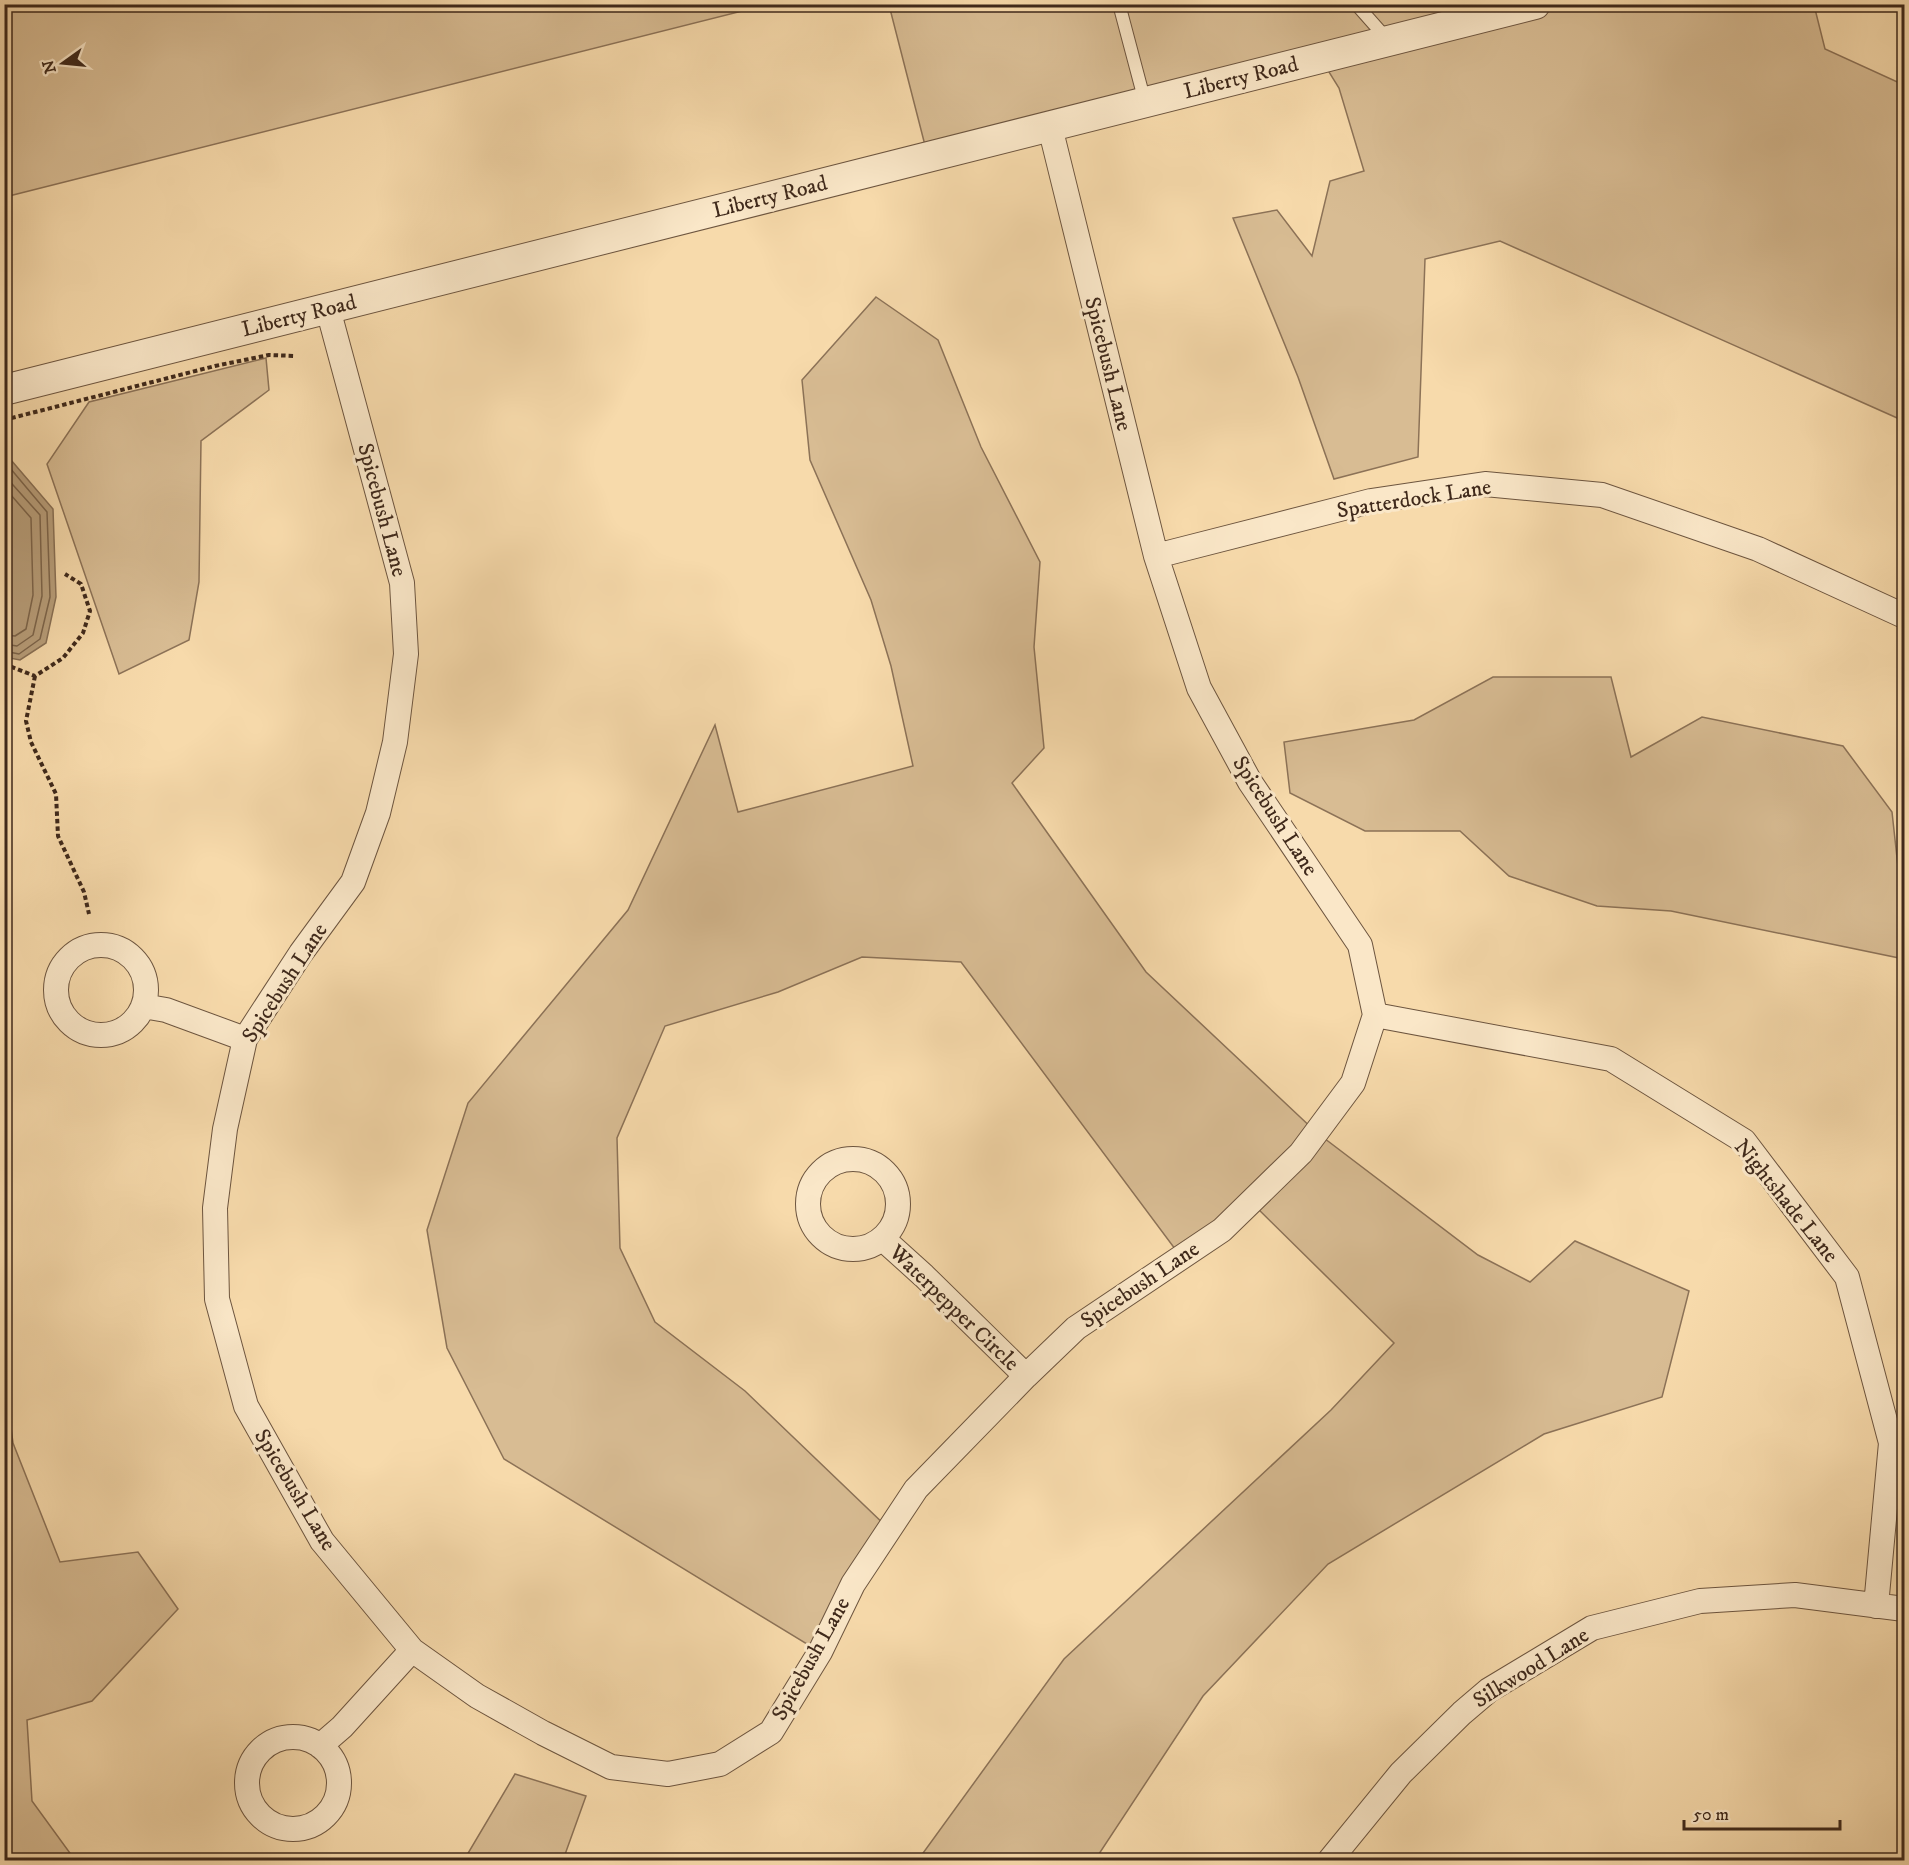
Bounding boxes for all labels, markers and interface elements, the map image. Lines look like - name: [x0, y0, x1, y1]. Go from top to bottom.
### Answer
- north arrow: [33, 33, 93, 93]
- street label: Liberty Road: [1181, 51, 1301, 105]
- text: N: [38, 58, 61, 76]
- street label: Liberty Road: [710, 170, 830, 224]
- street label: Liberty Road: [239, 289, 359, 343]
- street label: Spicebush Lane: [1078, 294, 1138, 434]
- street label: Spicebush Lane: [351, 440, 413, 580]
- street label: Spatterdock Lane: [1335, 473, 1493, 525]
- street label: Spicebush Lane: [1226, 751, 1324, 881]
- street label: Spicebush Lane: [236, 918, 334, 1048]
- street label: Nightshade Lane: [1728, 1134, 1844, 1268]
- street label: Spicebush Lane: [1076, 1235, 1204, 1335]
- street label: Waterpepper Circle: [883, 1238, 1025, 1377]
- street label: Spicebush Lane: [248, 1424, 342, 1556]
- street label: Spicebush Lane: [766, 1593, 856, 1725]
- street label: Silkwood Lane: [1468, 1622, 1594, 1714]
- scale bar: [1684, 1793, 1840, 1831]
- text: 50 m: [1693, 1804, 1729, 1826]

